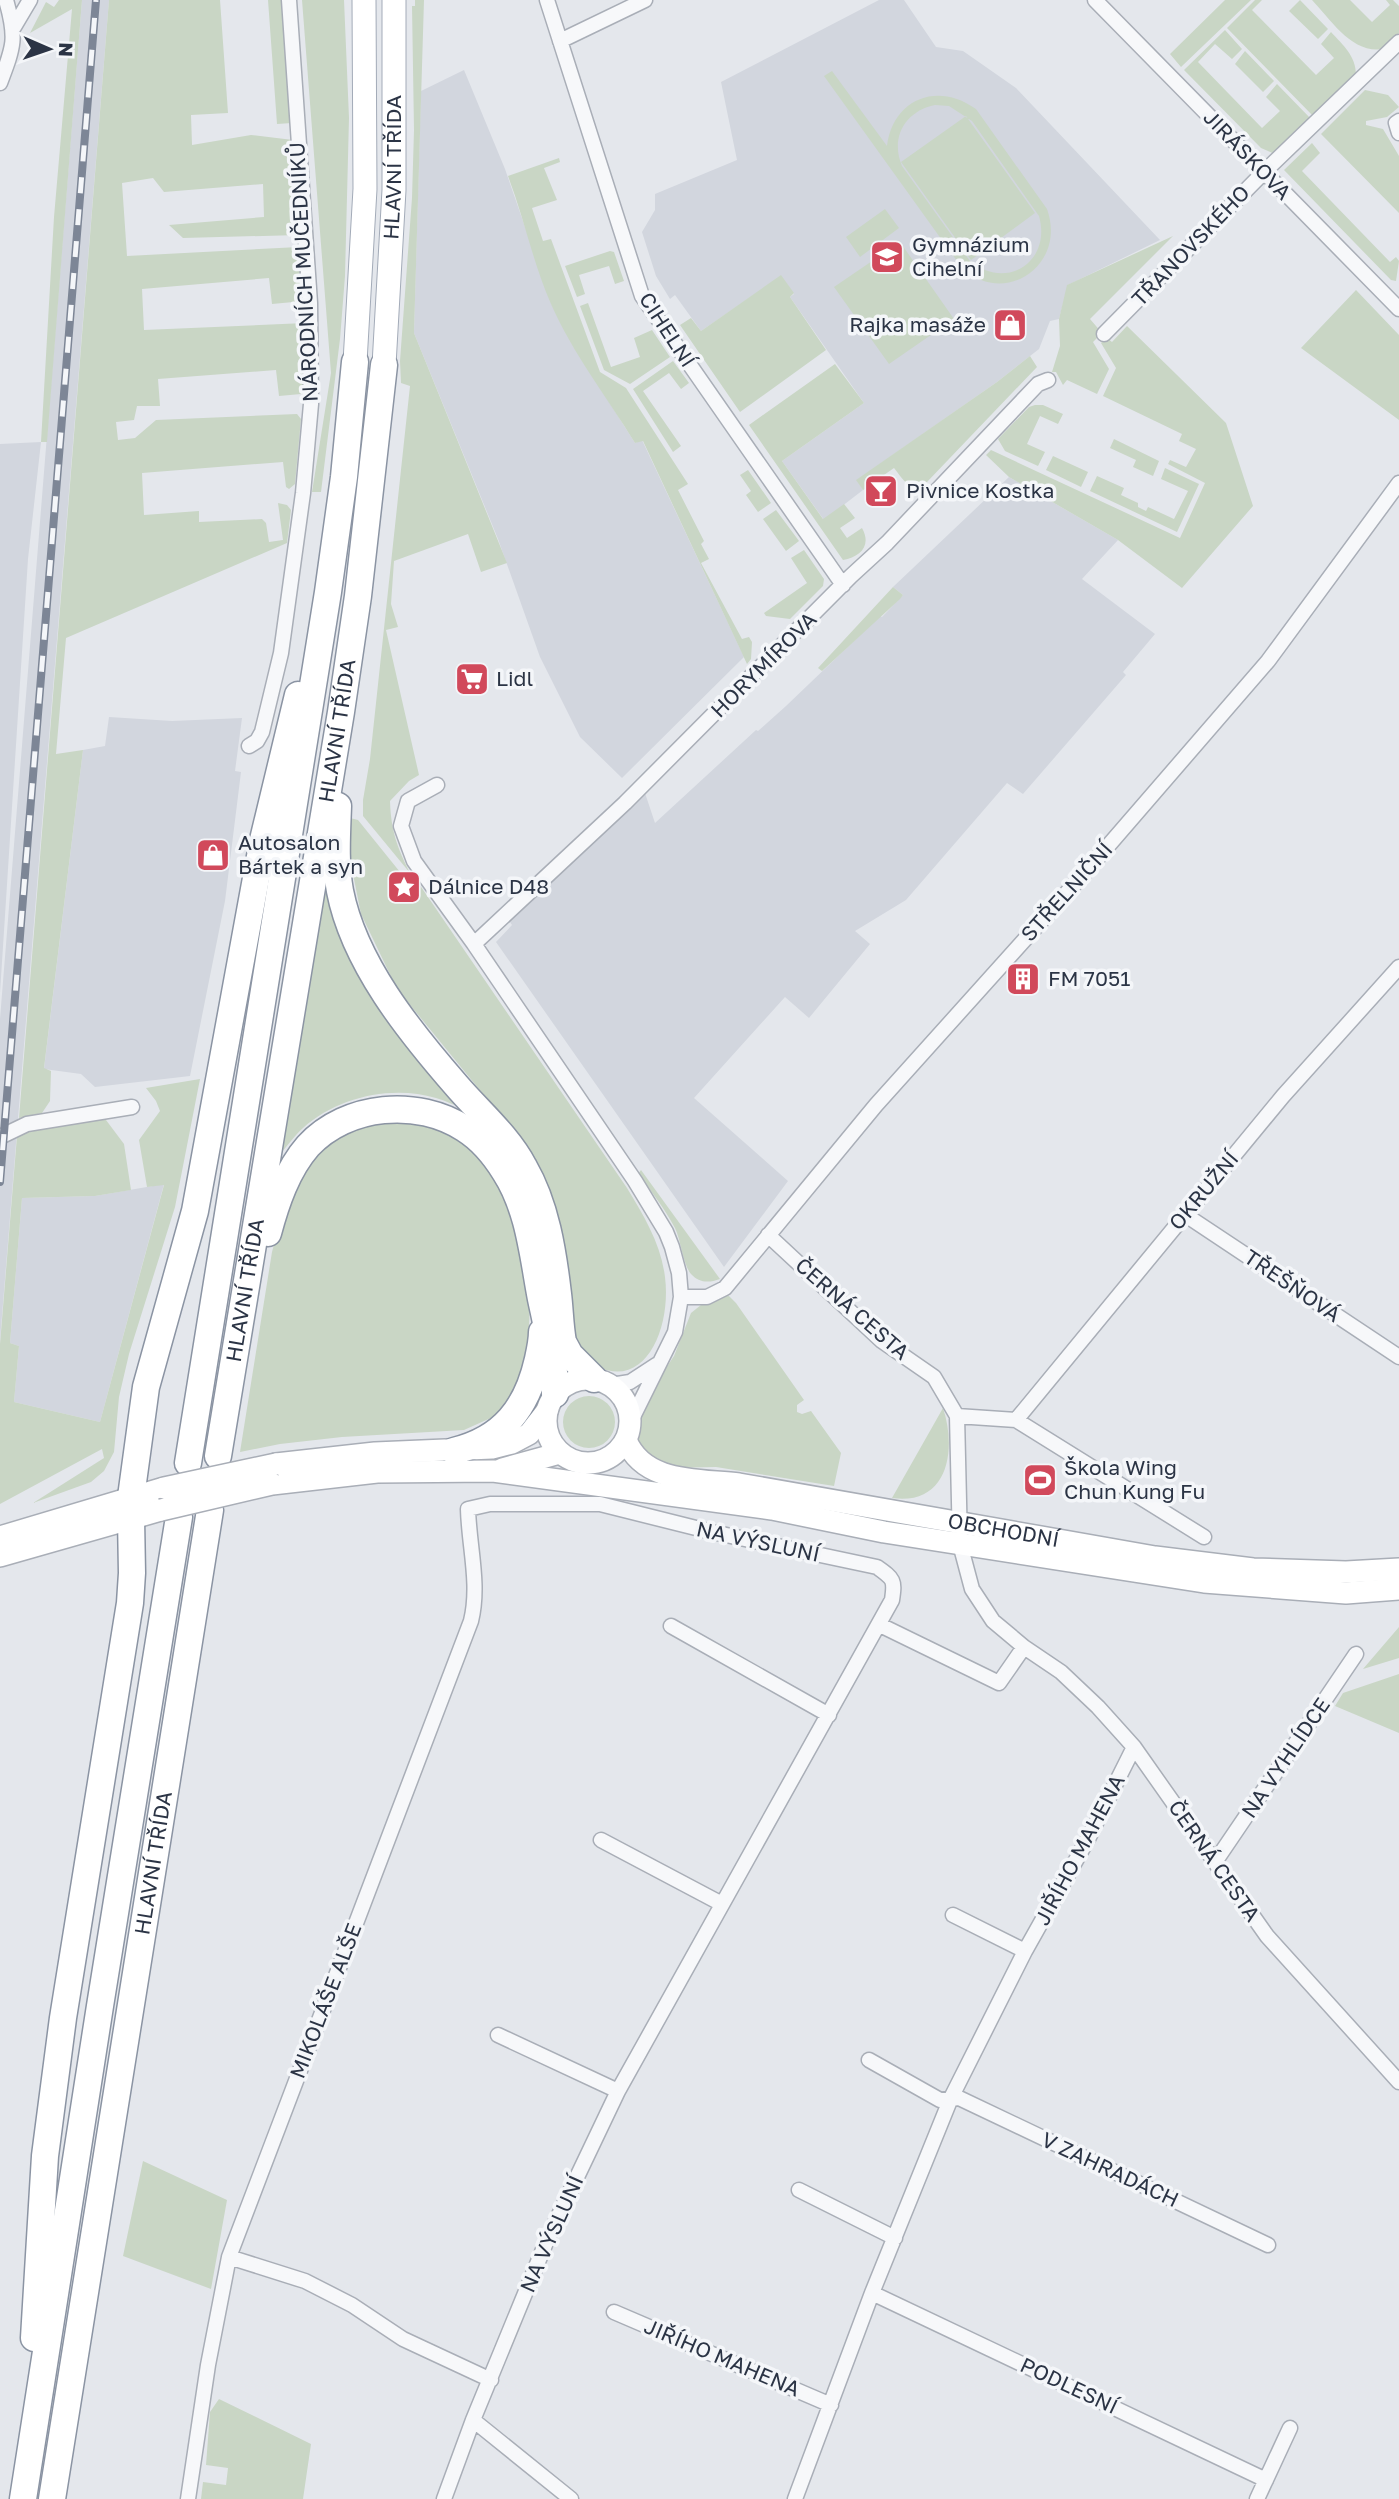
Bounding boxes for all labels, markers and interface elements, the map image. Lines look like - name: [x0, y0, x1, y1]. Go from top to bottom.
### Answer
- north arrow: [14, 14, 84, 84]
- text: N: [55, 42, 78, 57]
- street label: HLAVNÍ TŘÍDA: [377, 95, 406, 240]
- street label: JIRÁSKOVA: [1198, 104, 1297, 205]
- street label: NÁRODNÍCH MUČEDNÍKŮ: [283, 141, 323, 403]
- street label: TŘANOVSKÉHO: [1126, 179, 1255, 311]
- place label: Gymnázium Cihelní: [912, 231, 1030, 281]
- school or university icon: Gymnázium Cihelní: [868, 238, 906, 276]
- street label: CIHELNÍ: [634, 287, 702, 373]
- shop icon: Rajka masáže: [991, 306, 1029, 344]
- place label: Rajka masáže: [849, 311, 986, 337]
- bar icon: Pivnice Kostka: [862, 472, 900, 510]
- place label: Pivnice Kostka: [906, 477, 1054, 503]
- street label: HORYMÍROVA: [705, 606, 822, 723]
- street label: HLAVNÍ TŘÍDA: [312, 657, 361, 804]
- supermarket icon: Lidl: [453, 660, 491, 698]
- place label: Lidl: [496, 665, 533, 691]
- place label: Autosalon Bártek a syn: [238, 829, 363, 879]
- street label: STŘELNIČNÍ: [1015, 835, 1119, 946]
- shop icon: Autosalon Bártek a syn: [194, 836, 232, 874]
- place icon: Dálnice D48: [385, 868, 423, 906]
- place label: Dálnice D48: [428, 873, 549, 899]
- building icon: FM 7051: [1004, 960, 1042, 998]
- place label: FM 7051: [1048, 965, 1130, 991]
- street label: OKRUŽNÍ: [1163, 1145, 1244, 1235]
- street label: HLAVNÍ TŘÍDA: [220, 1216, 269, 1364]
- street label: TŘEŠŇOVÁ: [1239, 1243, 1346, 1327]
- street label: ČERNÁ CESTA: [790, 1252, 915, 1365]
- place label: Škola Wing Chun Kung Fu: [1064, 1454, 1205, 1504]
- sports icon: Škola Wing Chun Kung Fu: [1021, 1461, 1059, 1499]
- street label: OBCHODNÍ: [946, 1507, 1063, 1552]
- street label: NA VÝSLUNÍ: [694, 1515, 824, 1567]
- street label: NA VYHLÍDCE: [1235, 1692, 1335, 1823]
- street label: JIŘÍHO MAHENA: [1028, 1770, 1130, 1929]
- street label: HLAVNÍ TŘÍDA: [128, 1789, 177, 1937]
- street label: ČERNÁ CESTA: [1163, 1795, 1266, 1926]
- street label: MIKOLÁŠE ALŠE: [284, 1919, 367, 2082]
- street label: V ZAHRADÁCH: [1038, 2126, 1183, 2212]
- street label: NA VÝSLUNÍ: [514, 2170, 589, 2296]
- street label: JIŘÍHO MAHENA: [641, 2313, 804, 2402]
- street label: PODLESNÍ: [1016, 2351, 1124, 2420]

